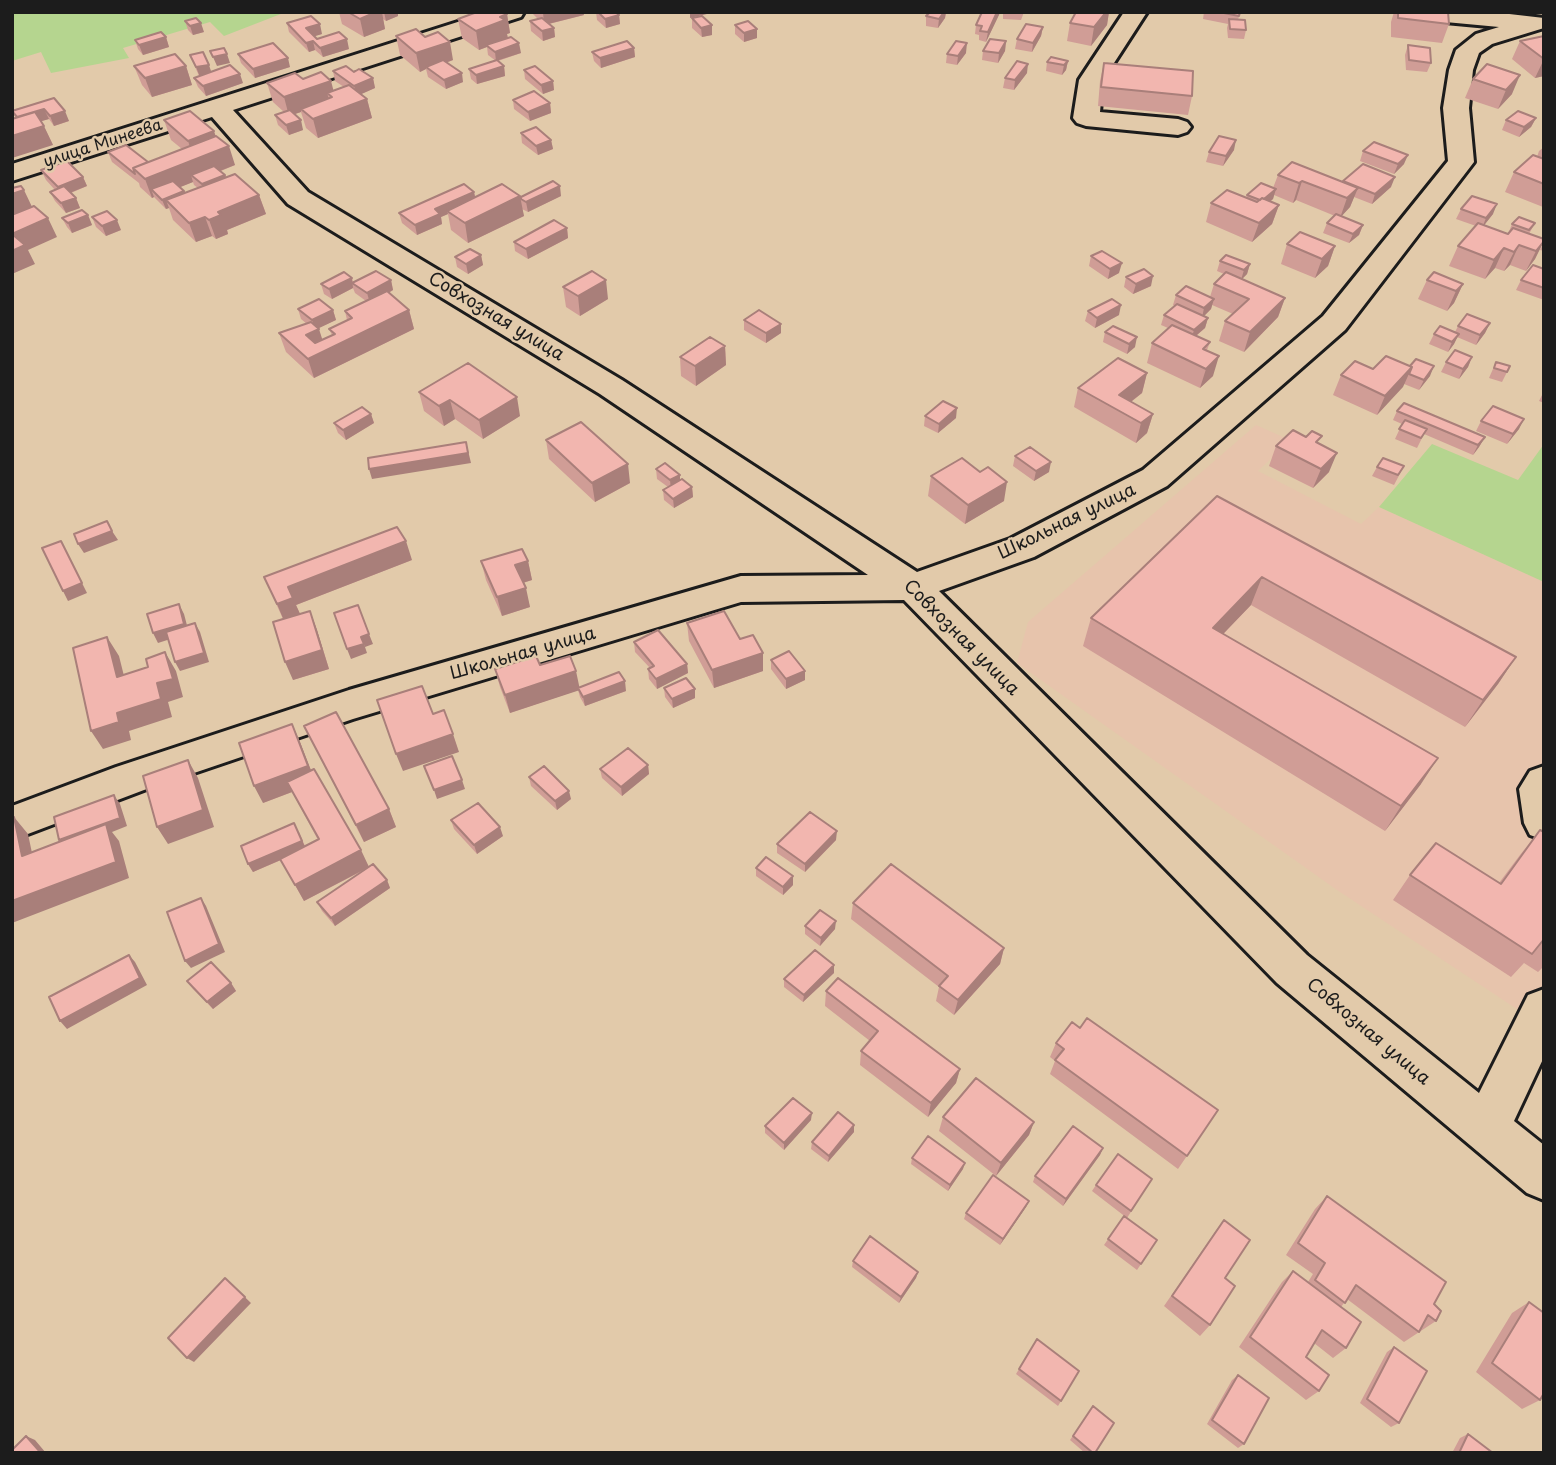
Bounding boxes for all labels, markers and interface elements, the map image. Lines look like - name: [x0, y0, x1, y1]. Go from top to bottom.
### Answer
- street label: улица Минеева: [41, 116, 165, 172]
- street label: Совхозная улица: [424, 268, 568, 366]
- street label: Школьная улица: [995, 479, 1139, 565]
- street label: Совхозная улица: [899, 576, 1023, 700]
- street label: Школьная улица: [448, 623, 598, 685]
- street label: Совхозная улица: [1302, 974, 1434, 1090]

